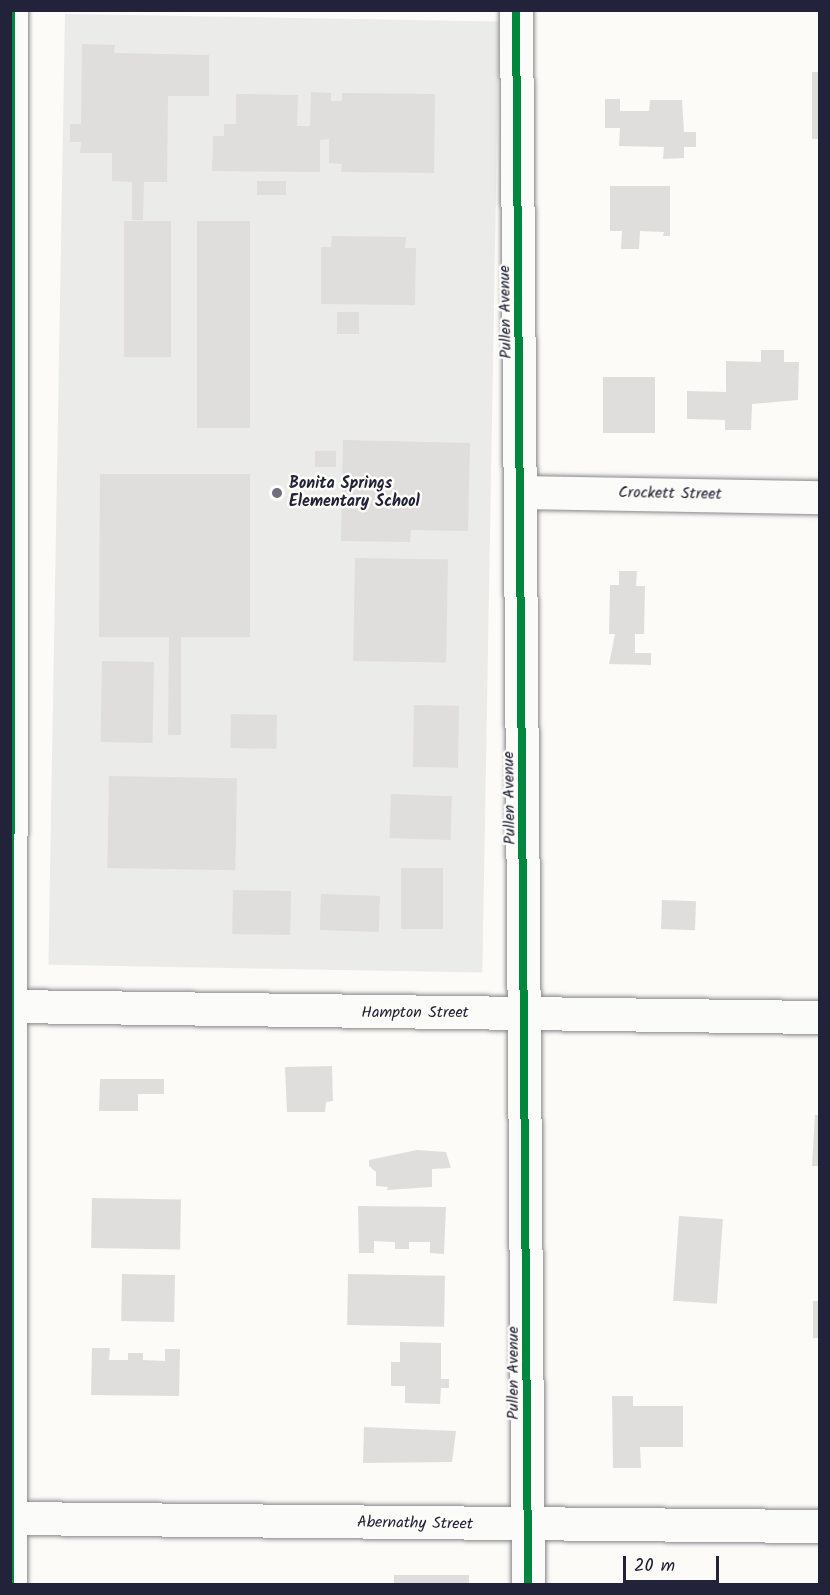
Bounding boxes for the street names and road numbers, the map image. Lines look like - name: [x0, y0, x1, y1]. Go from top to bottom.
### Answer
- street label: Pullen Avenue: [496, 265, 516, 359]
- street label: Crockett Street: [618, 483, 722, 505]
- street label: Pullen Avenue: [500, 751, 520, 845]
- street label: Hampton Street: [361, 1003, 469, 1023]
- street label: Pullen Avenue: [504, 1326, 524, 1420]
- street label: Abernathy Street: [357, 1513, 473, 1535]

